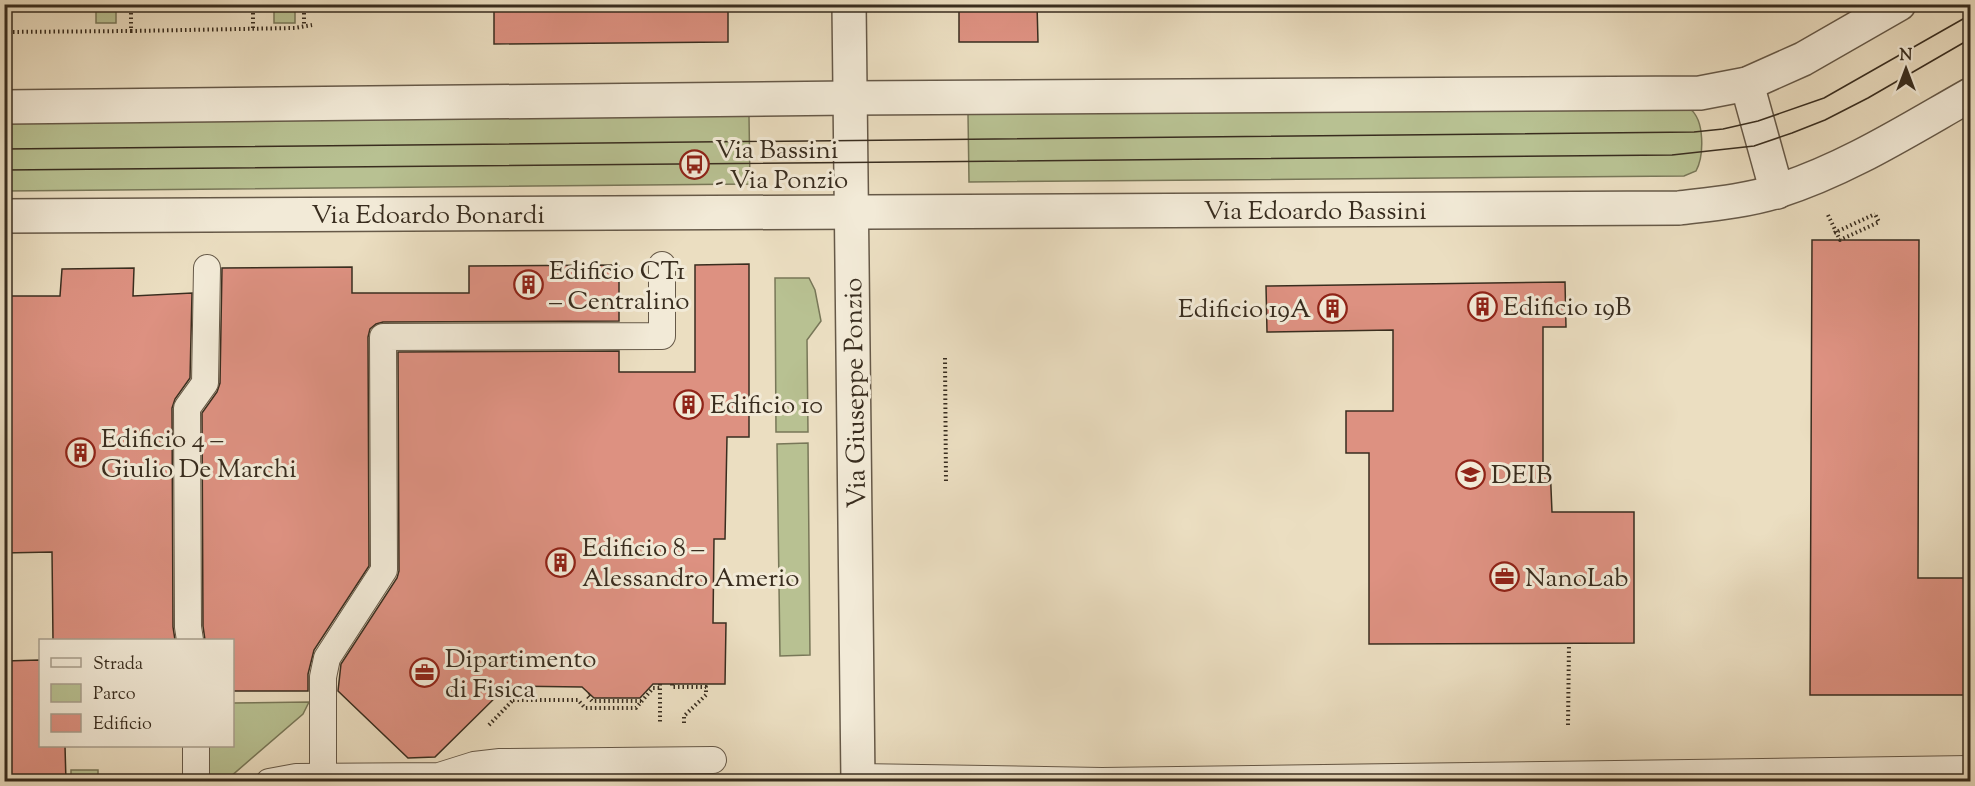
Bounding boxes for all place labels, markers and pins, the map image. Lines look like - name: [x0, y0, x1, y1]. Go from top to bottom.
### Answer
- place label: Via Bassini - Via Ponzio: [715, 133, 848, 200]
- bus stop icon: Via Bassini - Via Ponzio: [678, 148, 710, 180]
- place label: Edificio CT1 – Centralino: [549, 254, 690, 321]
- building icon: Edificio CT1 – Centralino: [512, 269, 544, 301]
- building icon: Edificio 19B: [1466, 290, 1498, 322]
- place label: Edificio 19B: [1503, 290, 1631, 327]
- place label: Edificio 19A: [1178, 292, 1311, 329]
- building icon: Edificio 19A: [1316, 292, 1348, 324]
- building icon: Edificio 10: [673, 388, 705, 420]
- place label: Edificio 10: [710, 388, 823, 425]
- place label: Edificio 4 – Giulio De Marchi: [101, 422, 297, 489]
- building icon: Edificio 4 – Giulio De Marchi: [64, 437, 96, 469]
- school or university icon: DEIB: [1454, 458, 1486, 490]
- place label: DEIB: [1491, 458, 1552, 495]
- place label: Edificio 8 – Alessandro Amerio: [582, 531, 799, 598]
- building icon: Edificio 8 – Alessandro Amerio: [545, 546, 577, 578]
- office icon: NanoLab: [1488, 561, 1520, 593]
- place label: NanoLab: [1525, 561, 1629, 598]
- place label: Dipartimento di Fisica: [445, 642, 597, 709]
- office icon: Dipartimento di Fisica: [408, 657, 440, 689]

